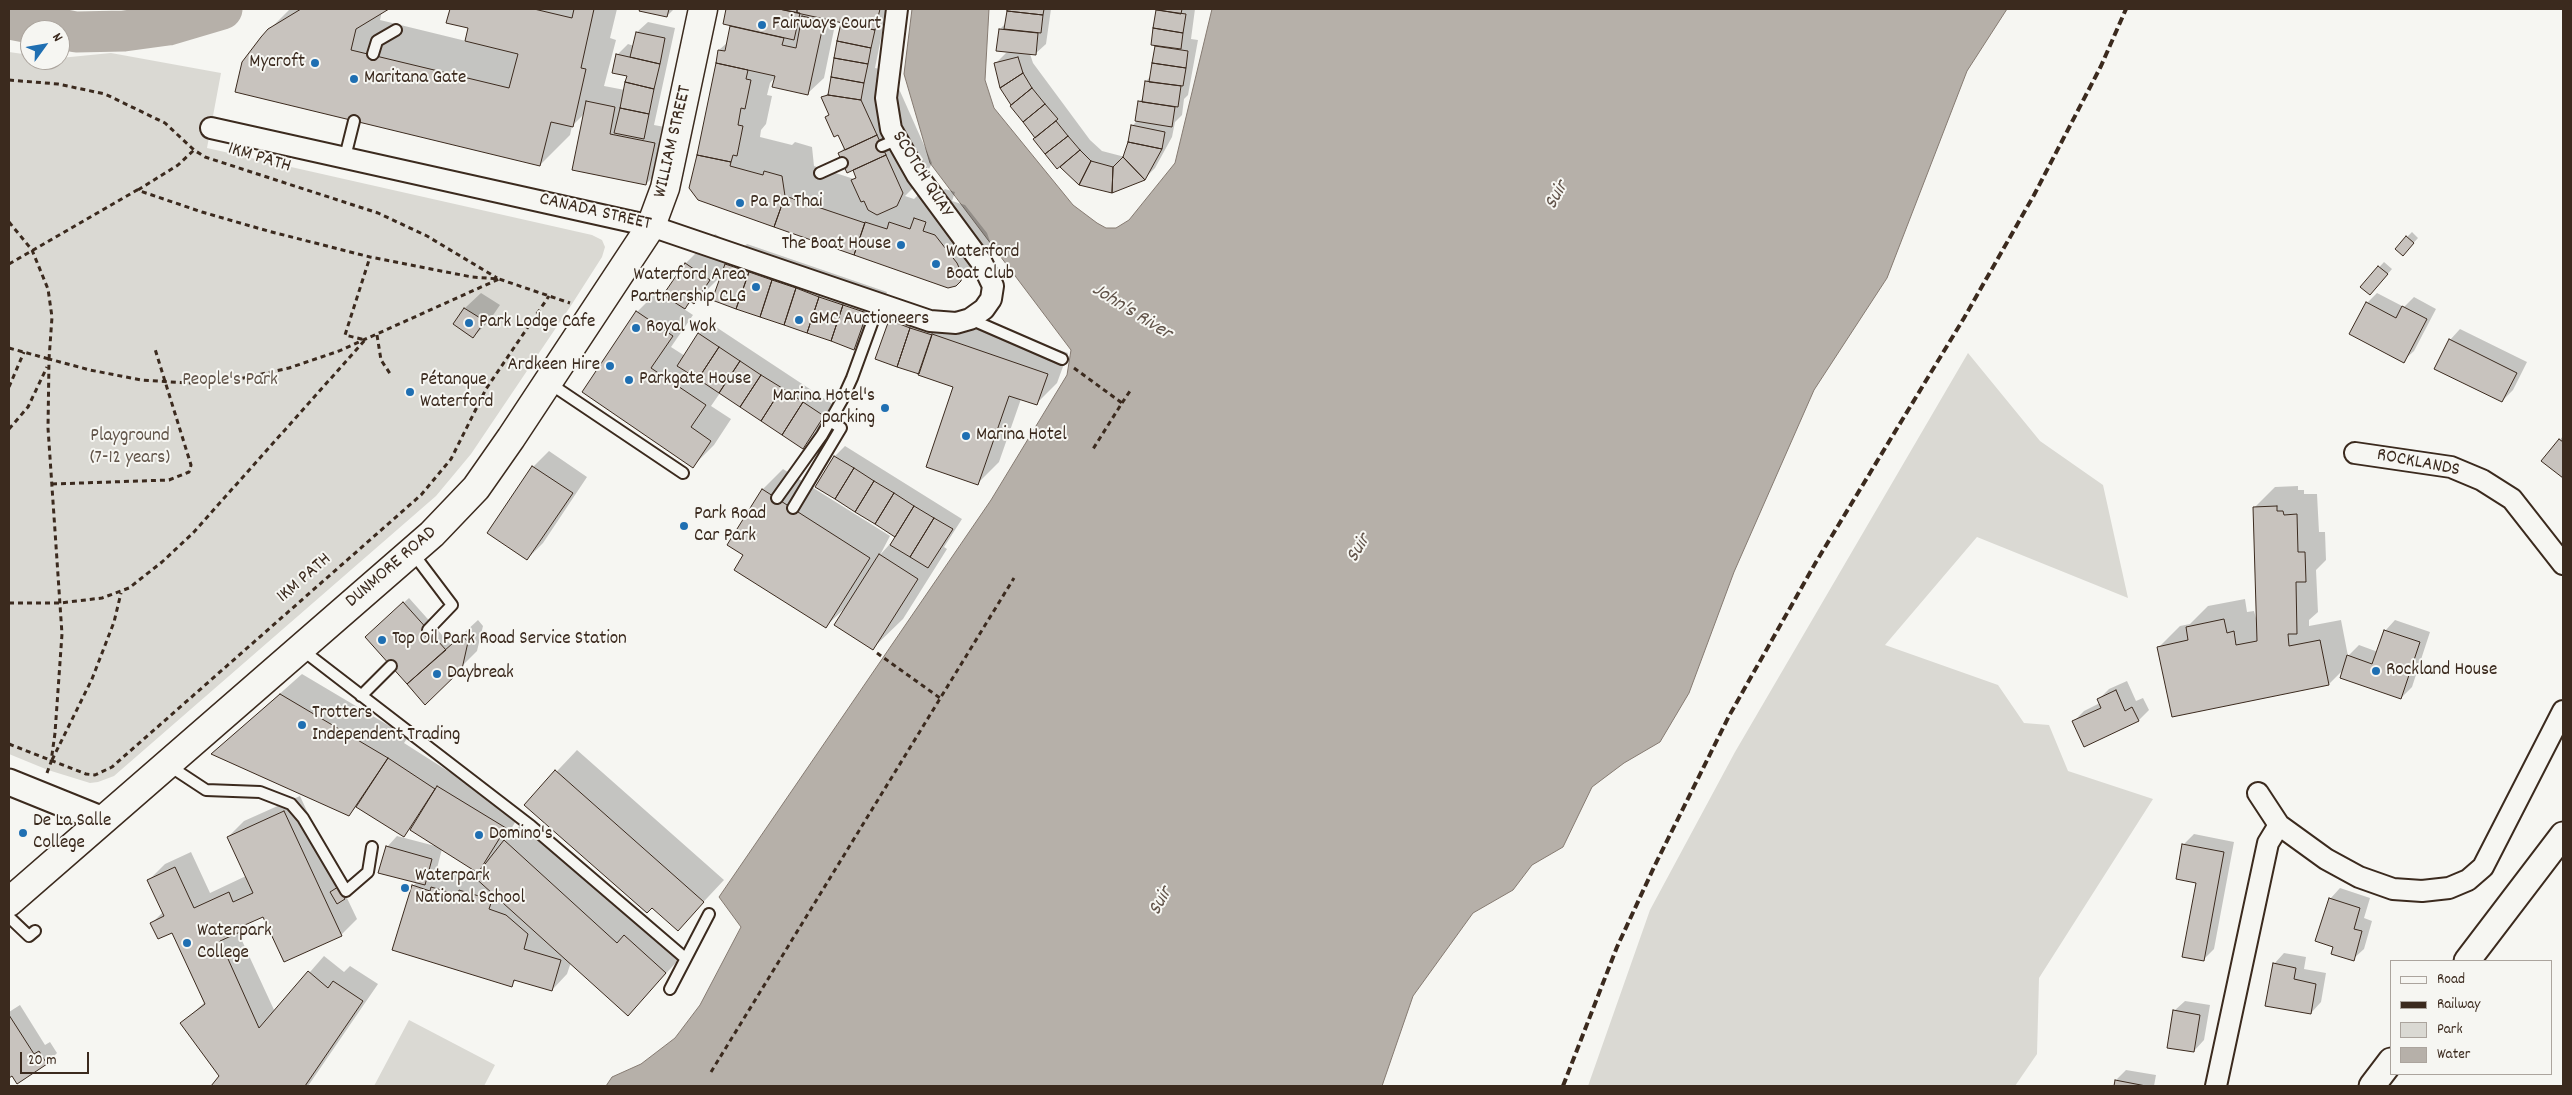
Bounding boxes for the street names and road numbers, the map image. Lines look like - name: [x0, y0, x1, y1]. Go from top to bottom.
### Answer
- street label: WILLIAM STREET: [650, 84, 698, 200]
- street label: SCOTCH QUAY: [886, 128, 956, 222]
- street label: 1KM PATH: [225, 139, 293, 179]
- street label: CANADA STREET: [537, 189, 653, 237]
- street label: ROCKLANDS: [2375, 445, 2461, 483]
- street label: DUNMORE ROAD: [342, 522, 442, 614]
- street label: 1KM PATH: [273, 549, 337, 609]

